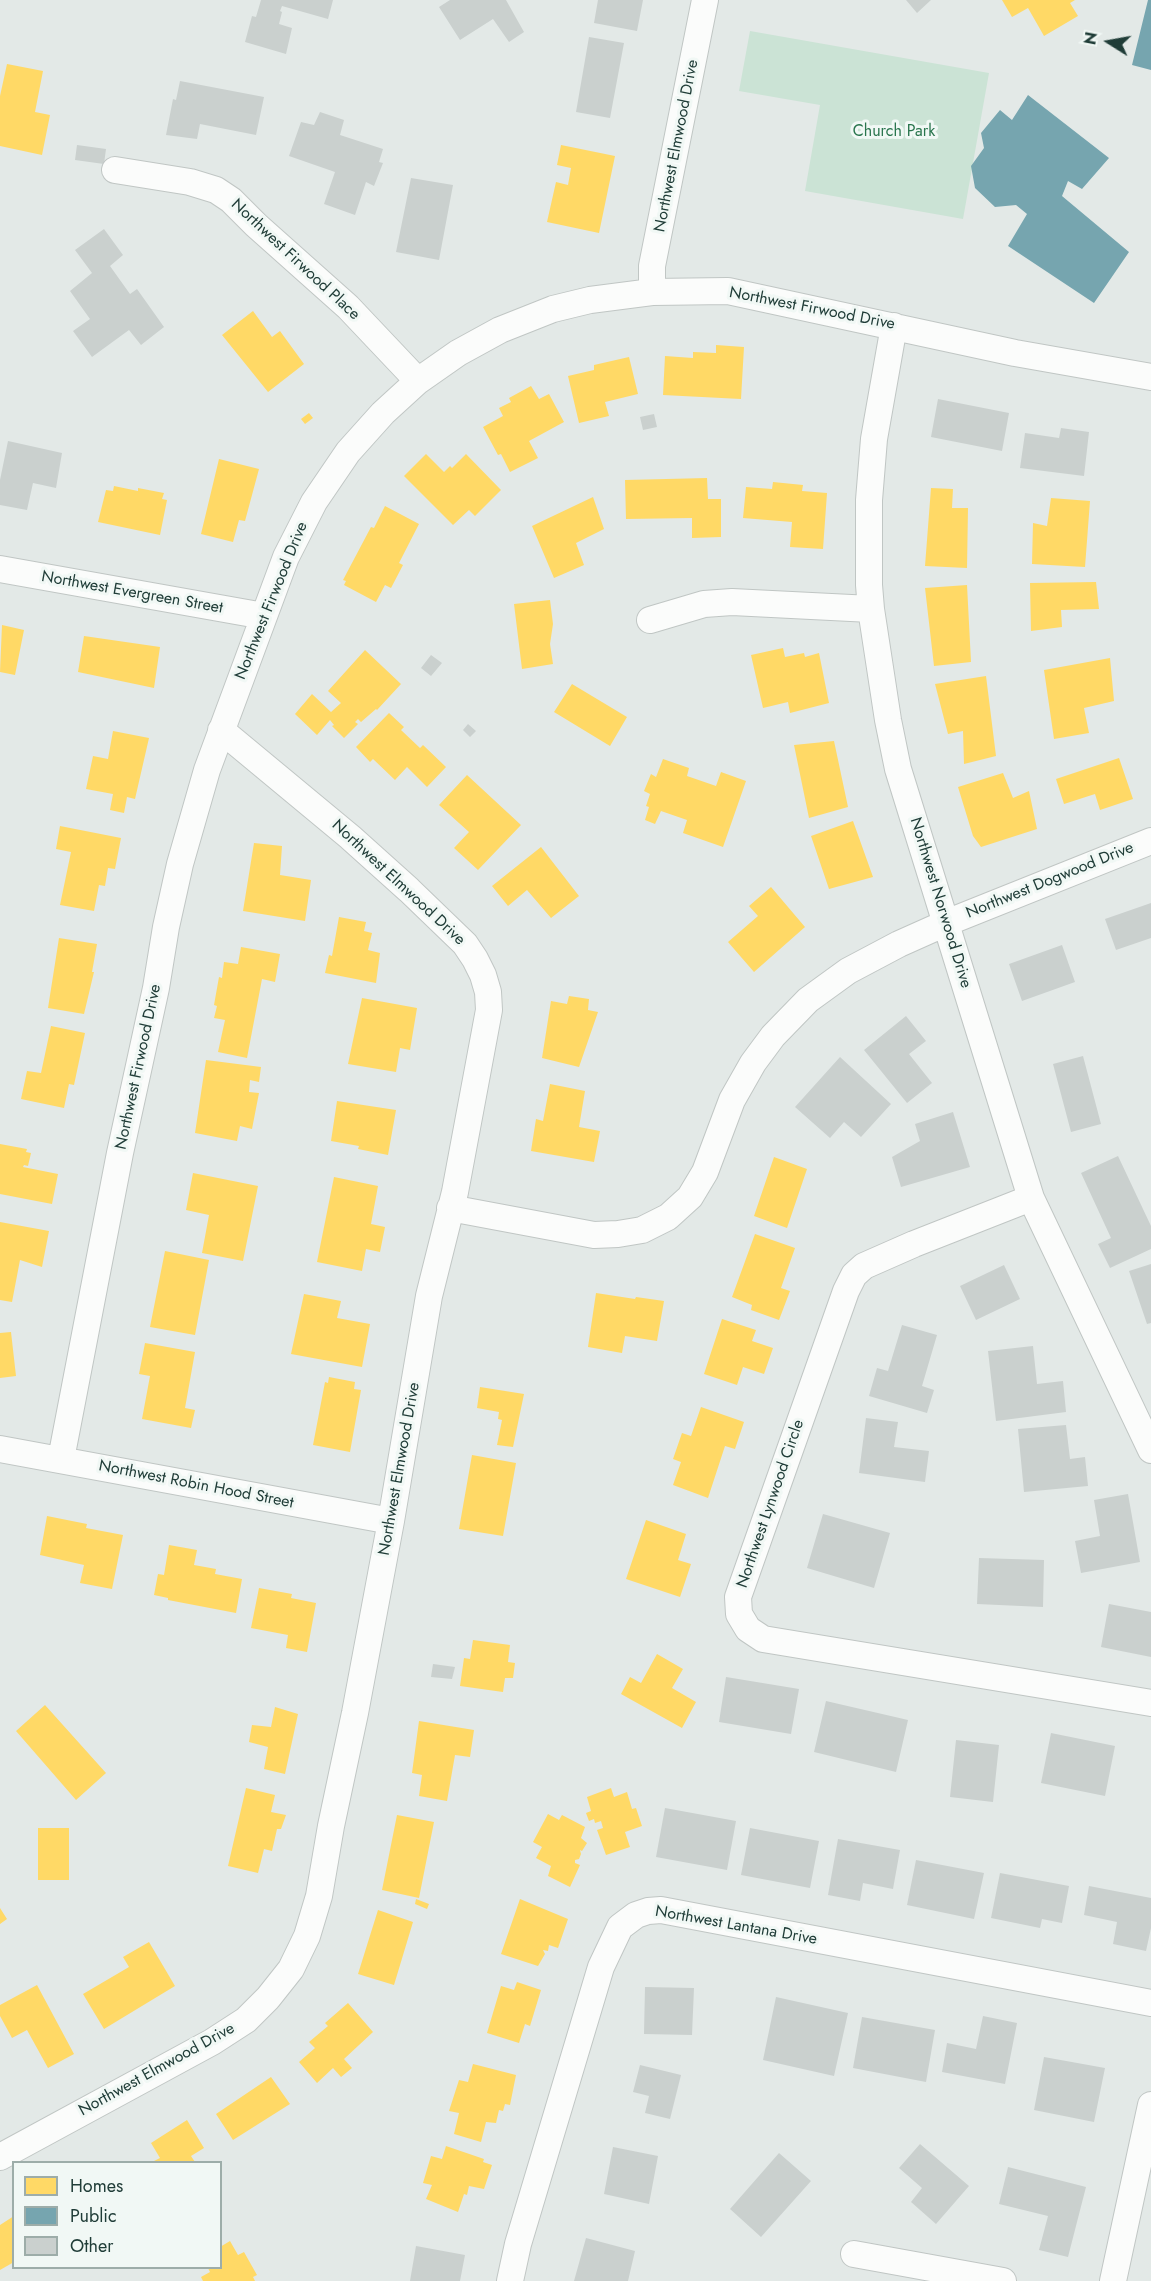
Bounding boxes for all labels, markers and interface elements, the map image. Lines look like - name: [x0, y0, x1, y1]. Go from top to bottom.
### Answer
- north arrow: [1079, 12, 1139, 72]
- text: N: [1078, 30, 1103, 47]
- street label: Northwest Elmwood Drive: [651, 58, 703, 234]
- park label: Church Park: [853, 122, 935, 142]
- street label: Northwest Firwood Place: [227, 195, 363, 325]
- street label: Northwest Firwood Drive: [727, 284, 897, 334]
- street label: Northwest Firwood Drive: [232, 519, 312, 683]
- street label: Northwest Evergreen Street: [40, 568, 224, 618]
- street label: Northwest Norwood Drive: [905, 815, 975, 991]
- street label: Northwest Elmwood Drive: [327, 816, 469, 950]
- street label: Northwest Dogwood Drive: [963, 839, 1137, 923]
- street label: Northwest Firwood Drive: [112, 983, 166, 1151]
- street label: Northwest Elmwood Drive: [375, 1381, 425, 1557]
- street label: Northwest Lynwood Circle: [733, 1417, 809, 1591]
- street label: Northwest Robin Hood Street: [97, 1457, 295, 1513]
- street label: Northwest Lantana Drive: [654, 1902, 818, 1950]
- street label: Northwest Elmwood Drive: [76, 2019, 238, 2121]
- legend: [12, 2161, 222, 2269]
- text: Homes: [70, 2173, 123, 2199]
- text: Public: [70, 2203, 117, 2229]
- text: Other: [70, 2233, 113, 2259]

